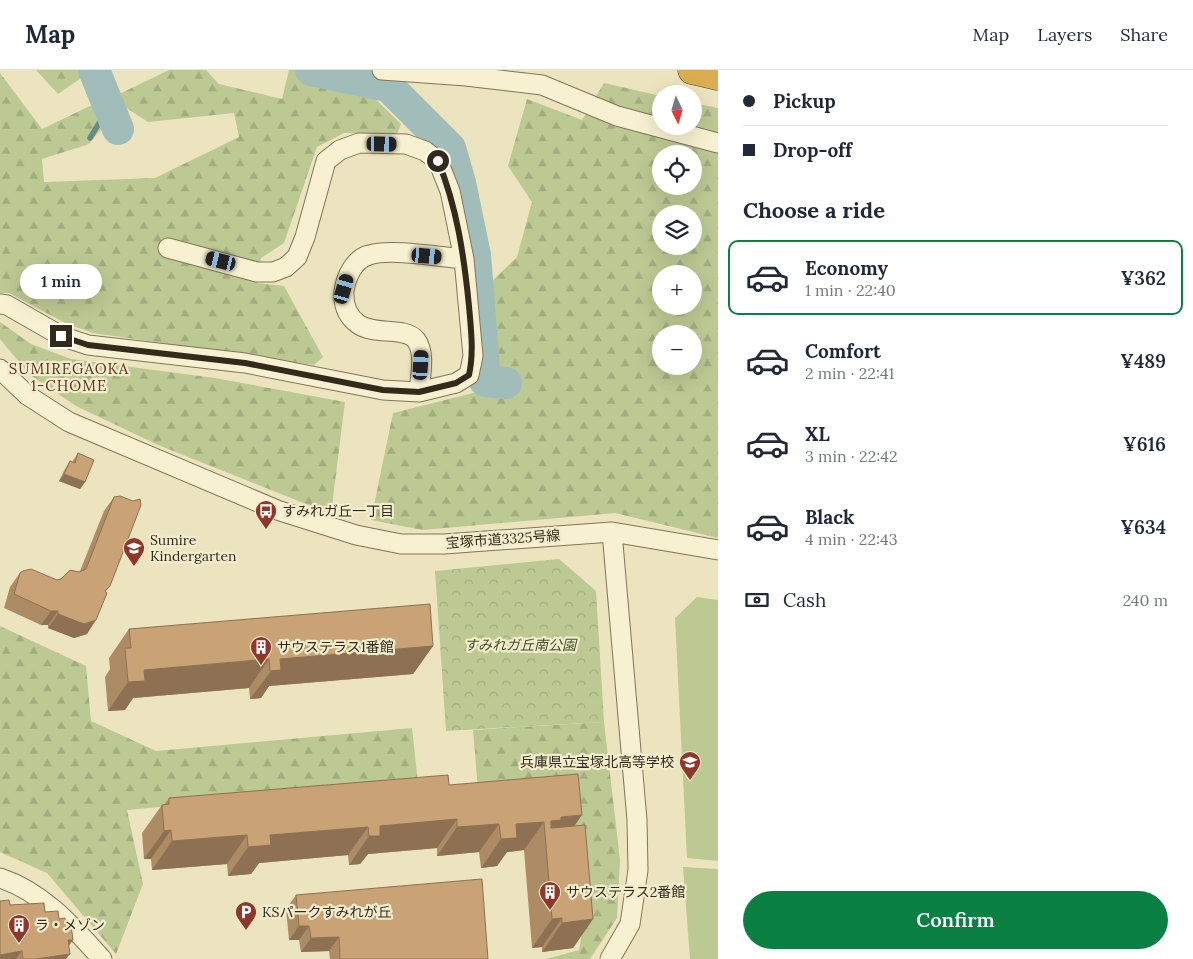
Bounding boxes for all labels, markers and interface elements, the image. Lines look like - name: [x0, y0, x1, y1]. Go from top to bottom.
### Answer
- text: Map: [25, 19, 75, 50]
- text: Map: [973, 23, 1009, 46]
- text: Layers: [1037, 23, 1092, 46]
- text: Share: [1120, 23, 1168, 46]
- north arrow: [652, 85, 702, 135]
- map controls: [652, 85, 702, 375]
- text: Pickup: [773, 89, 836, 113]
- car: [366, 136, 397, 152]
- text: Drop-off: [773, 138, 852, 162]
- button: locate: [652, 145, 702, 195]
- route start: [427, 150, 449, 172]
- text: Choose a ride: [743, 196, 885, 224]
- button: layers: [652, 205, 702, 255]
- car: [411, 247, 442, 265]
- car: [204, 250, 237, 272]
- icon: car: [745, 255, 790, 300]
- text: Economy: [805, 256, 888, 280]
- callout: 1 min: [20, 264, 102, 298]
- button: +: [652, 265, 702, 315]
- text: ¥362: [1121, 266, 1166, 290]
- text: 1 min: [41, 271, 81, 291]
- car: [332, 273, 355, 305]
- text: 1 min · 22:40: [805, 280, 896, 300]
- route end: [50, 325, 72, 347]
- button: −: [652, 325, 702, 375]
- icon: car: [745, 338, 790, 383]
- text: Comfort: [805, 339, 881, 363]
- text: ¥489: [1120, 349, 1166, 373]
- car: [412, 350, 429, 380]
- district label: SUMIREGAOKA 1-CHOME: [9, 359, 129, 395]
- text: 2 min · 22:41: [805, 363, 894, 383]
- icon: car: [745, 421, 790, 466]
- text: XL: [805, 422, 830, 446]
- text: ¥616: [1123, 432, 1166, 456]
- text: 3 min · 22:42: [805, 446, 898, 466]
- bus stop icon: すみれガ丘一丁目: [254, 499, 278, 530]
- place label: すみれガ丘一丁目: [282, 502, 394, 520]
- icon: car: [745, 504, 790, 549]
- text: Black: [805, 505, 854, 529]
- text: ¥634: [1120, 515, 1166, 539]
- street label: 宝塚市道3325号線: [445, 526, 561, 552]
- text: 4 min · 22:43: [805, 529, 898, 549]
- place label: Sumire Kindergarten: [150, 531, 237, 565]
- school or university icon: Sumire Kindergarten: [122, 536, 146, 567]
- icon: cash: [743, 586, 771, 614]
- text: Cash: [783, 588, 826, 612]
- text: 240 m: [1123, 590, 1168, 610]
- building icon: サウステラス1番館: [249, 635, 273, 666]
- park label: すみれガ丘南公園: [464, 636, 578, 654]
- place label: サウステラス1番館: [277, 638, 394, 656]
- school or university icon: 兵庫県立宝塚北高等学校: [678, 750, 702, 781]
- place label: 兵庫県立宝塚北高等学校: [520, 753, 674, 771]
- building icon: サウステラス2番館: [538, 880, 562, 911]
- place label: サウステラス2番館: [566, 883, 685, 901]
- button: Confirm: [743, 891, 1168, 949]
- parking icon: KSパークすみれが丘: [234, 900, 258, 931]
- place label: KSパークすみれが丘: [262, 903, 392, 921]
- building icon: ラ・メゾン: [7, 913, 31, 944]
- place label: ラ・メゾン: [35, 916, 105, 934]

